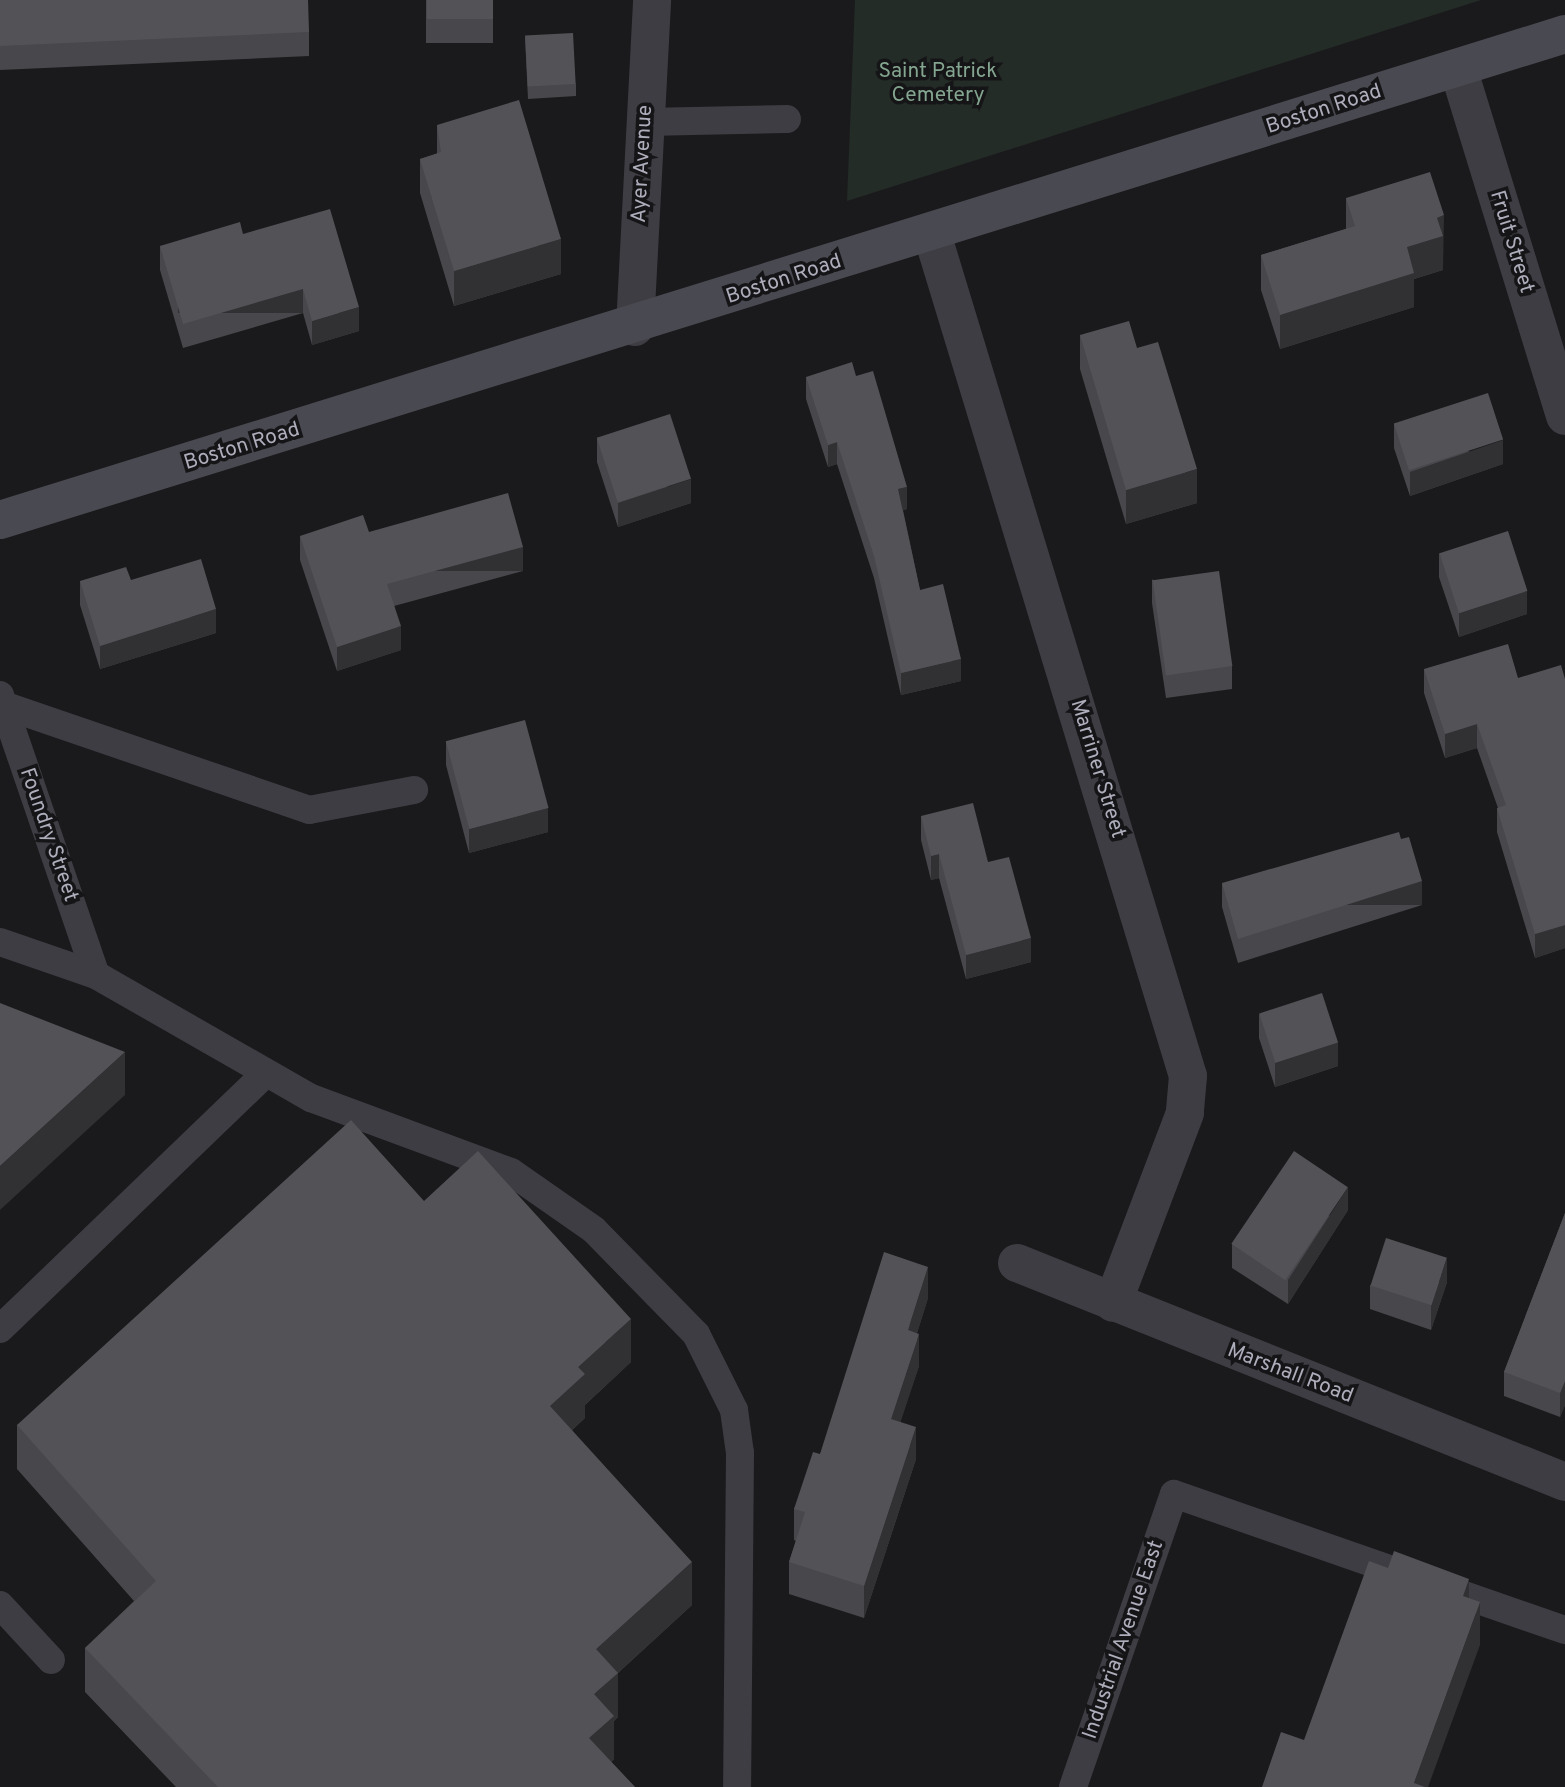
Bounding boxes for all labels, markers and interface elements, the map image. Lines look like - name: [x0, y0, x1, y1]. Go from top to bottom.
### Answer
- park label: Saint Patrick Cemetery: [878, 59, 998, 109]
- street label: Boston Road: [1263, 80, 1385, 140]
- street label: Ayer Avenue: [627, 104, 659, 224]
- street label: Fruit Street: [1483, 188, 1539, 296]
- street label: Boston Road: [723, 250, 845, 310]
- street label: Boston Road: [181, 417, 303, 477]
- street label: Marriner Street: [1064, 697, 1130, 841]
- street label: Foundry Street: [13, 765, 83, 905]
- street label: Marshall Road: [1223, 1338, 1357, 1410]
- street label: Industrial Avenue East: [1078, 1537, 1170, 1743]

